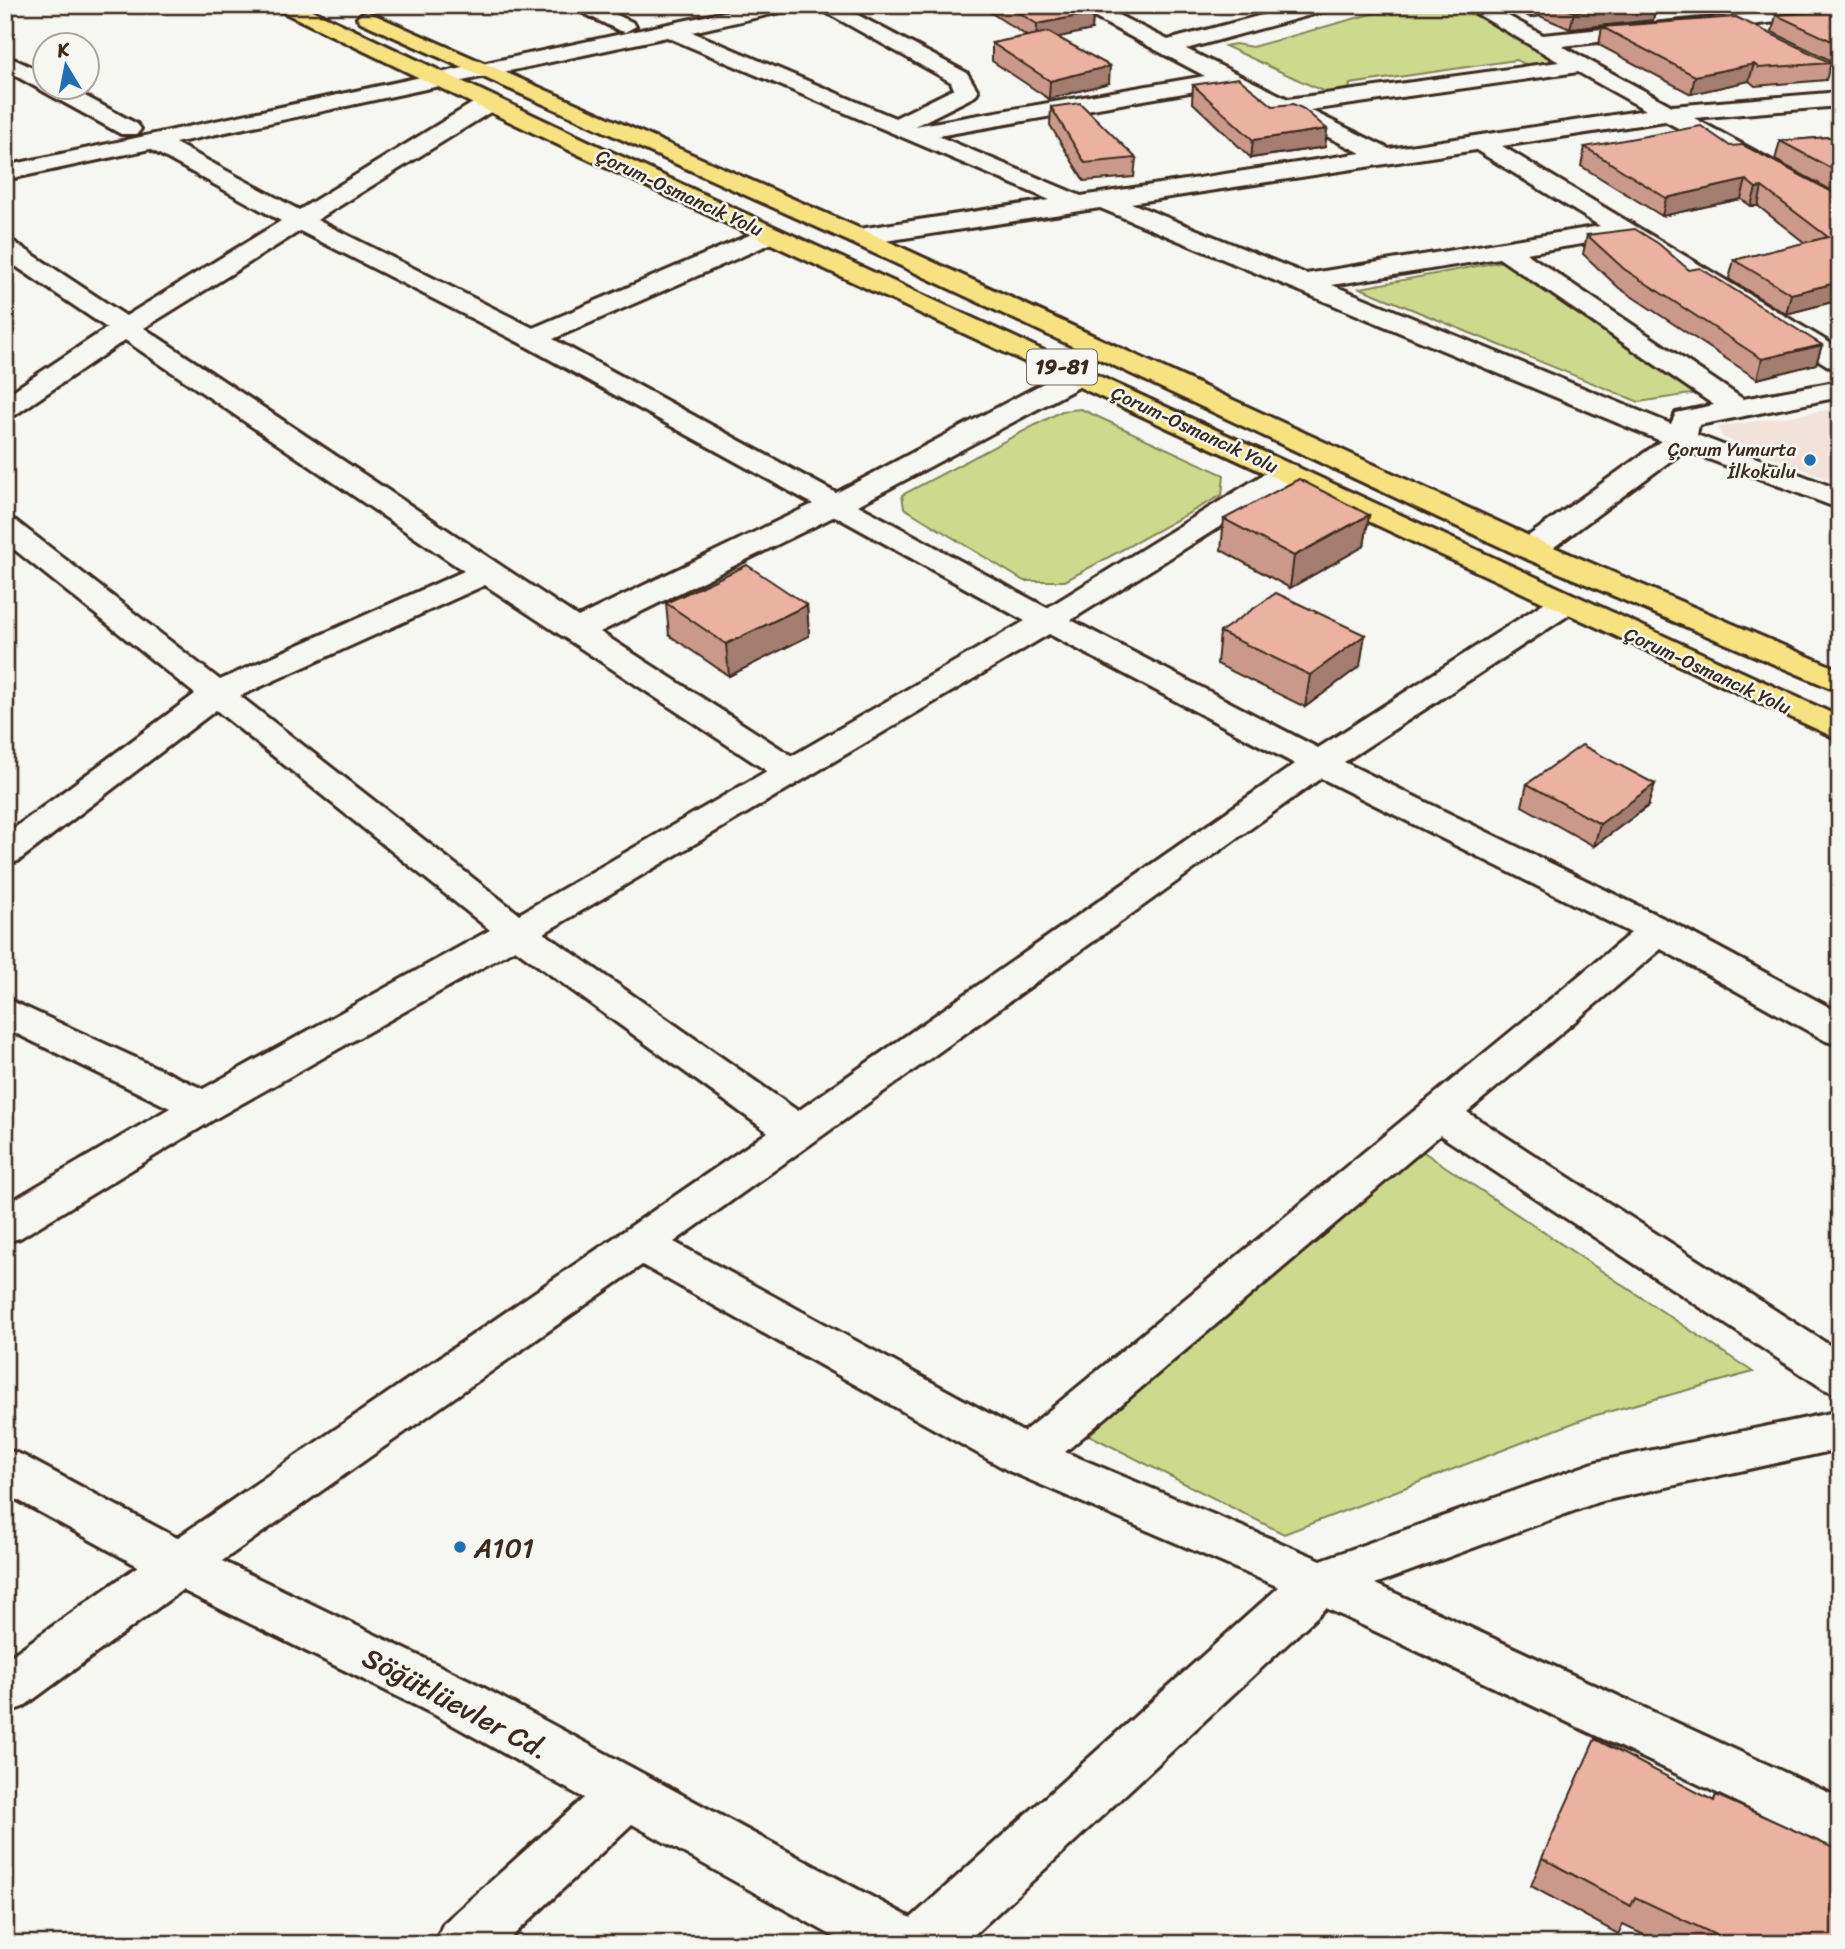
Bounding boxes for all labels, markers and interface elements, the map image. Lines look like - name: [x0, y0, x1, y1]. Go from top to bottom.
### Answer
- north arrow: [32, 32, 102, 102]
- text: K: [54, 32, 73, 67]
- street label: Çorum-Osmancık Yolu: [591, 139, 769, 246]
- road number: 19-81: [1027, 350, 1097, 384]
- street label: Çorum-Osmancık Yolu: [1106, 376, 1284, 483]
- place label: Çorum Yumurta İlkokulu: [1668, 433, 1796, 488]
- marker: Çorum Yumurta İlkokulu: [1802, 452, 1818, 468]
- street label: Çorum-Osmancık Yolu: [1619, 617, 1797, 724]
- place label: A101: [473, 1523, 534, 1572]
- marker: A101: [452, 1539, 468, 1555]
- street label: Söğütlüevler Cd.: [354, 1634, 558, 1773]

